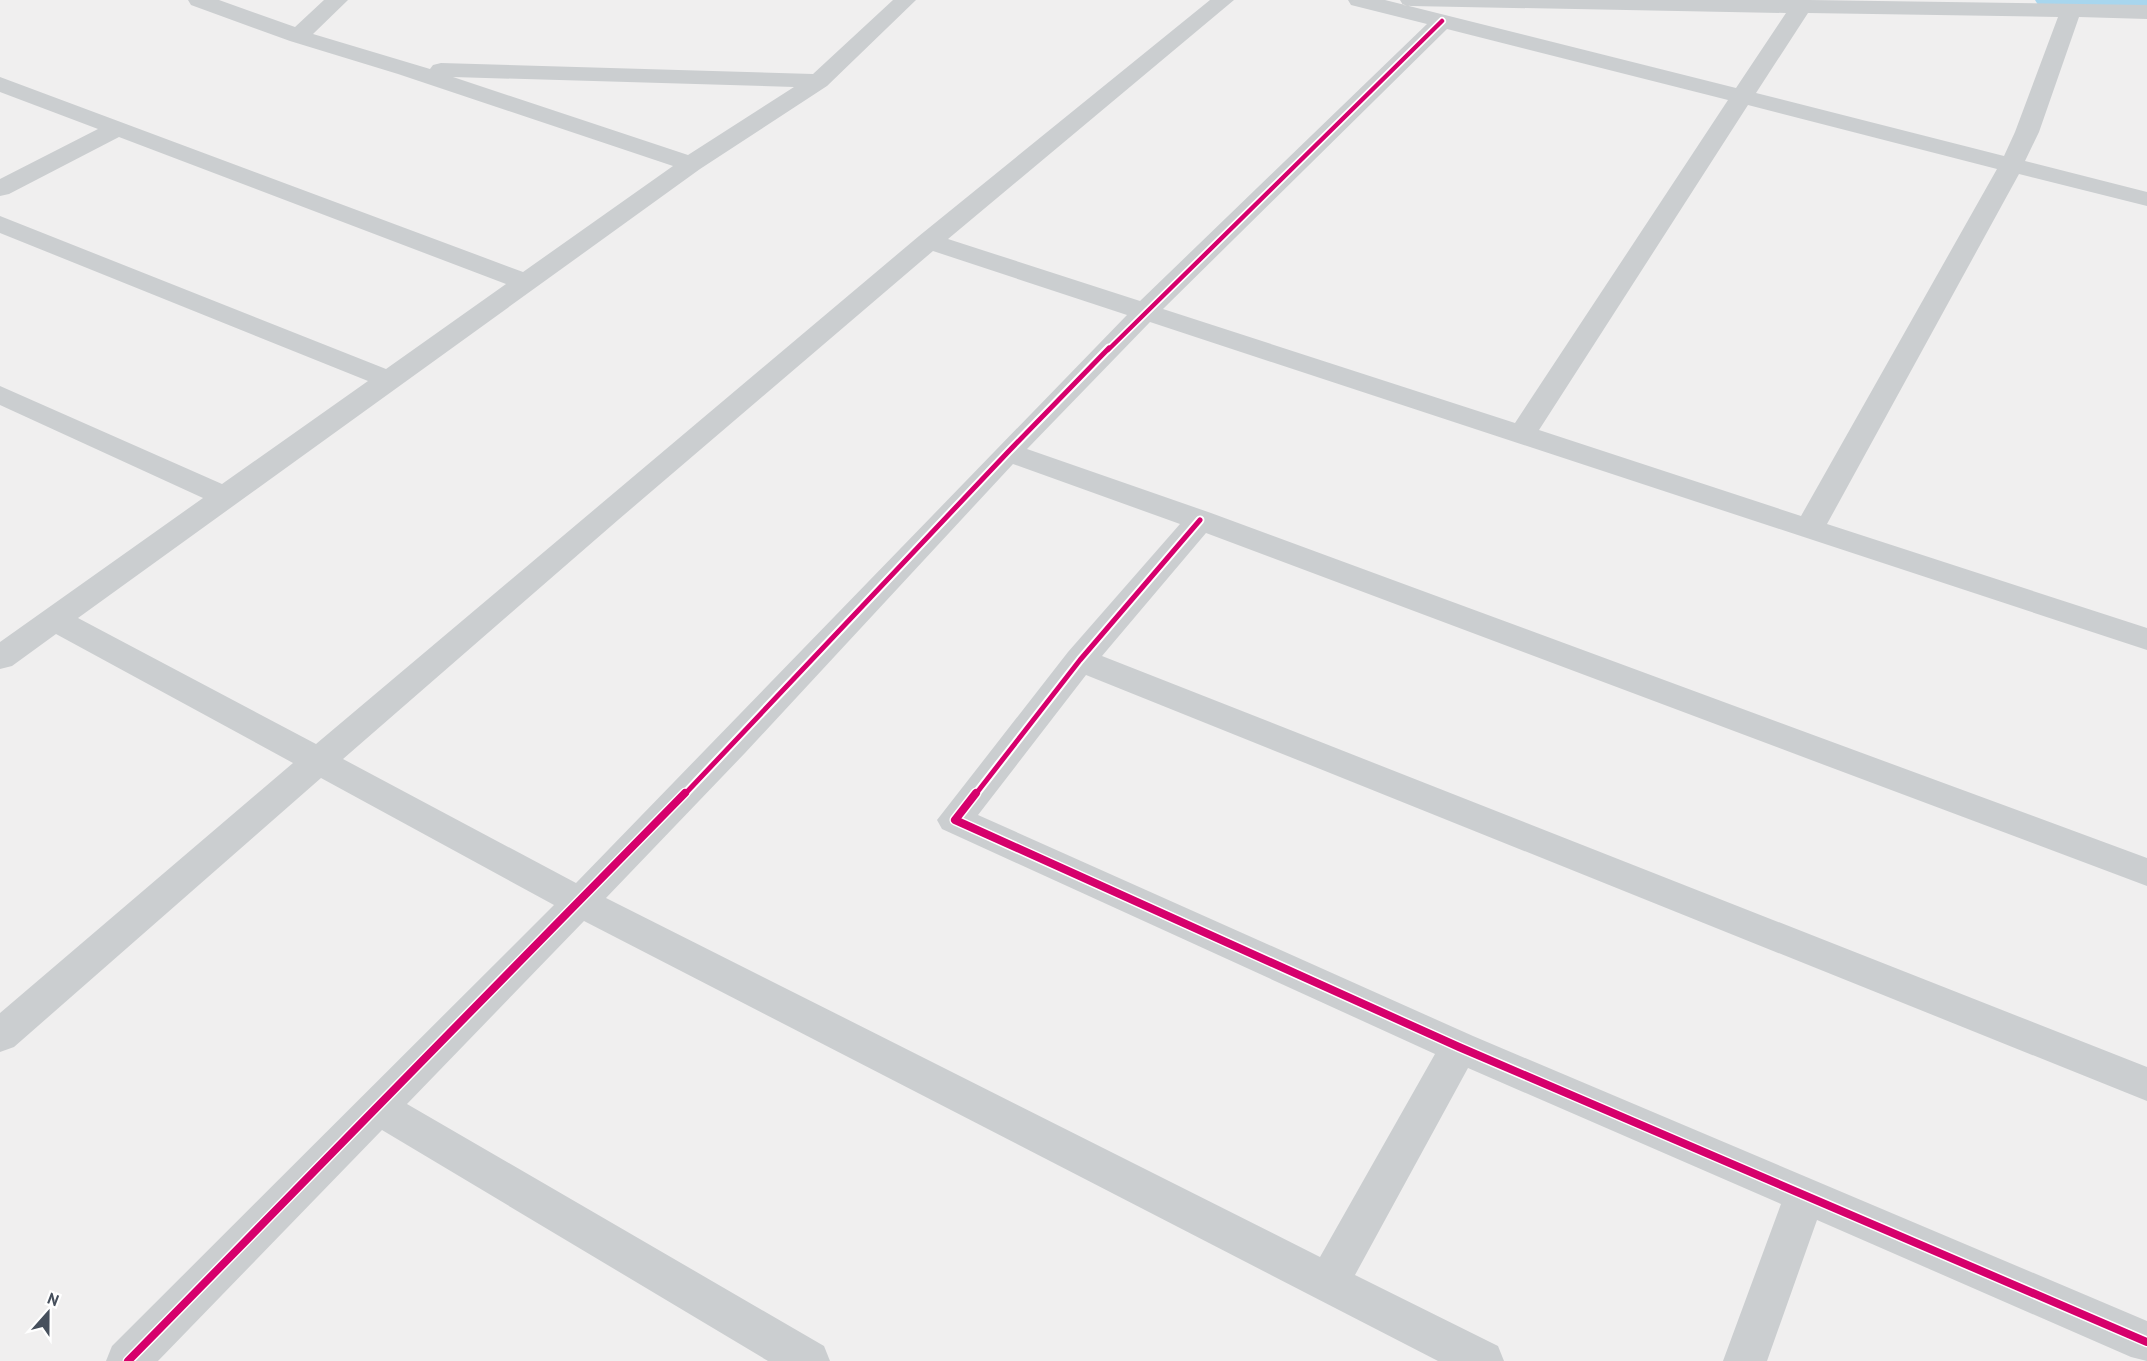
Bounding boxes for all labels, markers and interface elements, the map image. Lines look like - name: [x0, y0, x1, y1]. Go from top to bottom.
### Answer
- north arrow: [18, 1283, 78, 1343]
- text: N: [45, 1288, 62, 1310]

